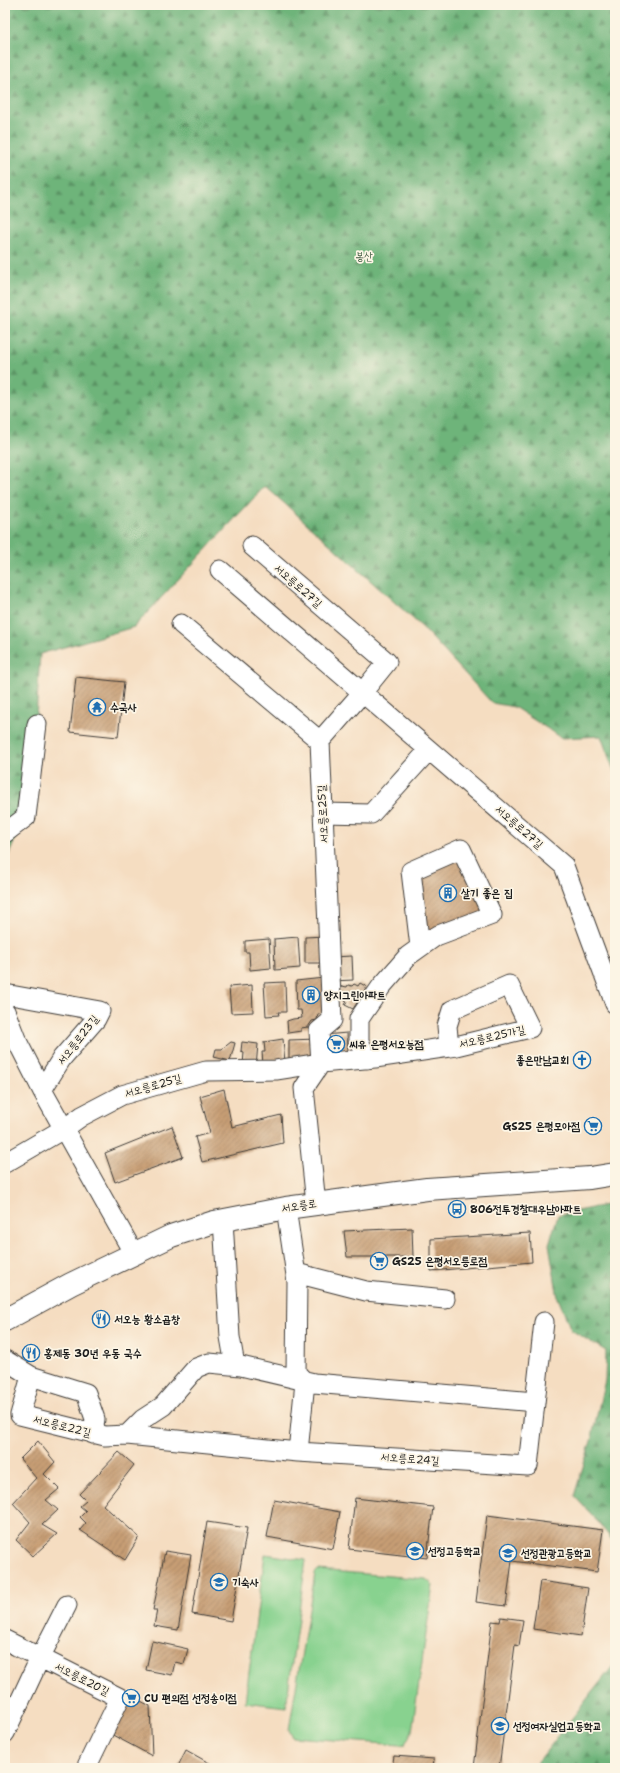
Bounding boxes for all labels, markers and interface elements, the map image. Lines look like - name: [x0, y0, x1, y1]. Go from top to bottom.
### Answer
- park label: 봉산: [355, 249, 373, 264]
- street label: 서오릉로27길: [271, 561, 325, 611]
- temple icon: 수국사: [87, 697, 107, 717]
- place label: 수국사: [110, 700, 137, 715]
- street label: 서오릉로25길: [314, 784, 332, 844]
- street label: 서오릉로27길: [492, 802, 546, 852]
- building icon: 살기 좋은 집: [438, 883, 458, 903]
- place label: 살기 좋은 집: [461, 886, 513, 901]
- building icon: 양지그린아파트: [301, 985, 321, 1005]
- place label: 양지그린아파트: [324, 988, 386, 1003]
- street label: 서오릉로23길: [54, 1012, 102, 1068]
- street label: 서오릉로25가길: [458, 1022, 527, 1052]
- supermarket icon: 씨유 은평서오능점: [326, 1034, 346, 1054]
- place label: 씨유 은평서오능점: [349, 1037, 424, 1052]
- church icon: 좋은만남교회: [572, 1050, 592, 1070]
- place label: 좋은만남교회: [516, 1053, 569, 1068]
- street label: 서오릉로25길: [123, 1071, 183, 1101]
- supermarket icon: GS25 은평모아점: [583, 1116, 603, 1136]
- place label: GS25 은평모아점: [502, 1119, 580, 1134]
- street label: 서오릉로: [280, 1196, 318, 1216]
- bus stop icon: 806전투경찰대우남아파트: [447, 1199, 467, 1219]
- place label: 806전투경찰대우남아파트: [470, 1202, 582, 1217]
- supermarket icon: GS25 은평서오릉로점: [369, 1251, 389, 1271]
- place label: GS25 은평서오릉로점: [392, 1254, 487, 1269]
- restaurant icon: 서오능 황소곱창: [91, 1309, 111, 1329]
- place label: 서오능 황소곱창: [114, 1312, 180, 1327]
- restaurant icon: 홍제동 30년 우동 국수: [21, 1343, 41, 1363]
- place label: 홍제동 30년 우동 국수: [44, 1346, 142, 1361]
- street label: 서오릉로22길: [32, 1412, 93, 1440]
- street label: 서오릉로24길: [380, 1449, 440, 1469]
- school or university icon: 선정고등학교: [405, 1541, 425, 1561]
- school or university icon: 선정관광고등학교: [498, 1543, 518, 1563]
- place label: 선정고등학교: [428, 1544, 481, 1559]
- place label: 선정관광고등학교: [521, 1546, 592, 1561]
- school or university icon: 기숙사: [209, 1572, 229, 1592]
- place label: 기숙사: [232, 1575, 259, 1590]
- street label: 서오릉로20길: [52, 1659, 112, 1699]
- supermarket icon: CU 편의점 선정송이점: [121, 1688, 141, 1708]
- place label: CU 편의점 선정송이점: [144, 1691, 237, 1706]
- school or university icon: 선정여자실업고등학교: [490, 1716, 510, 1736]
- place label: 선정여자실업고등학교: [513, 1719, 602, 1734]

